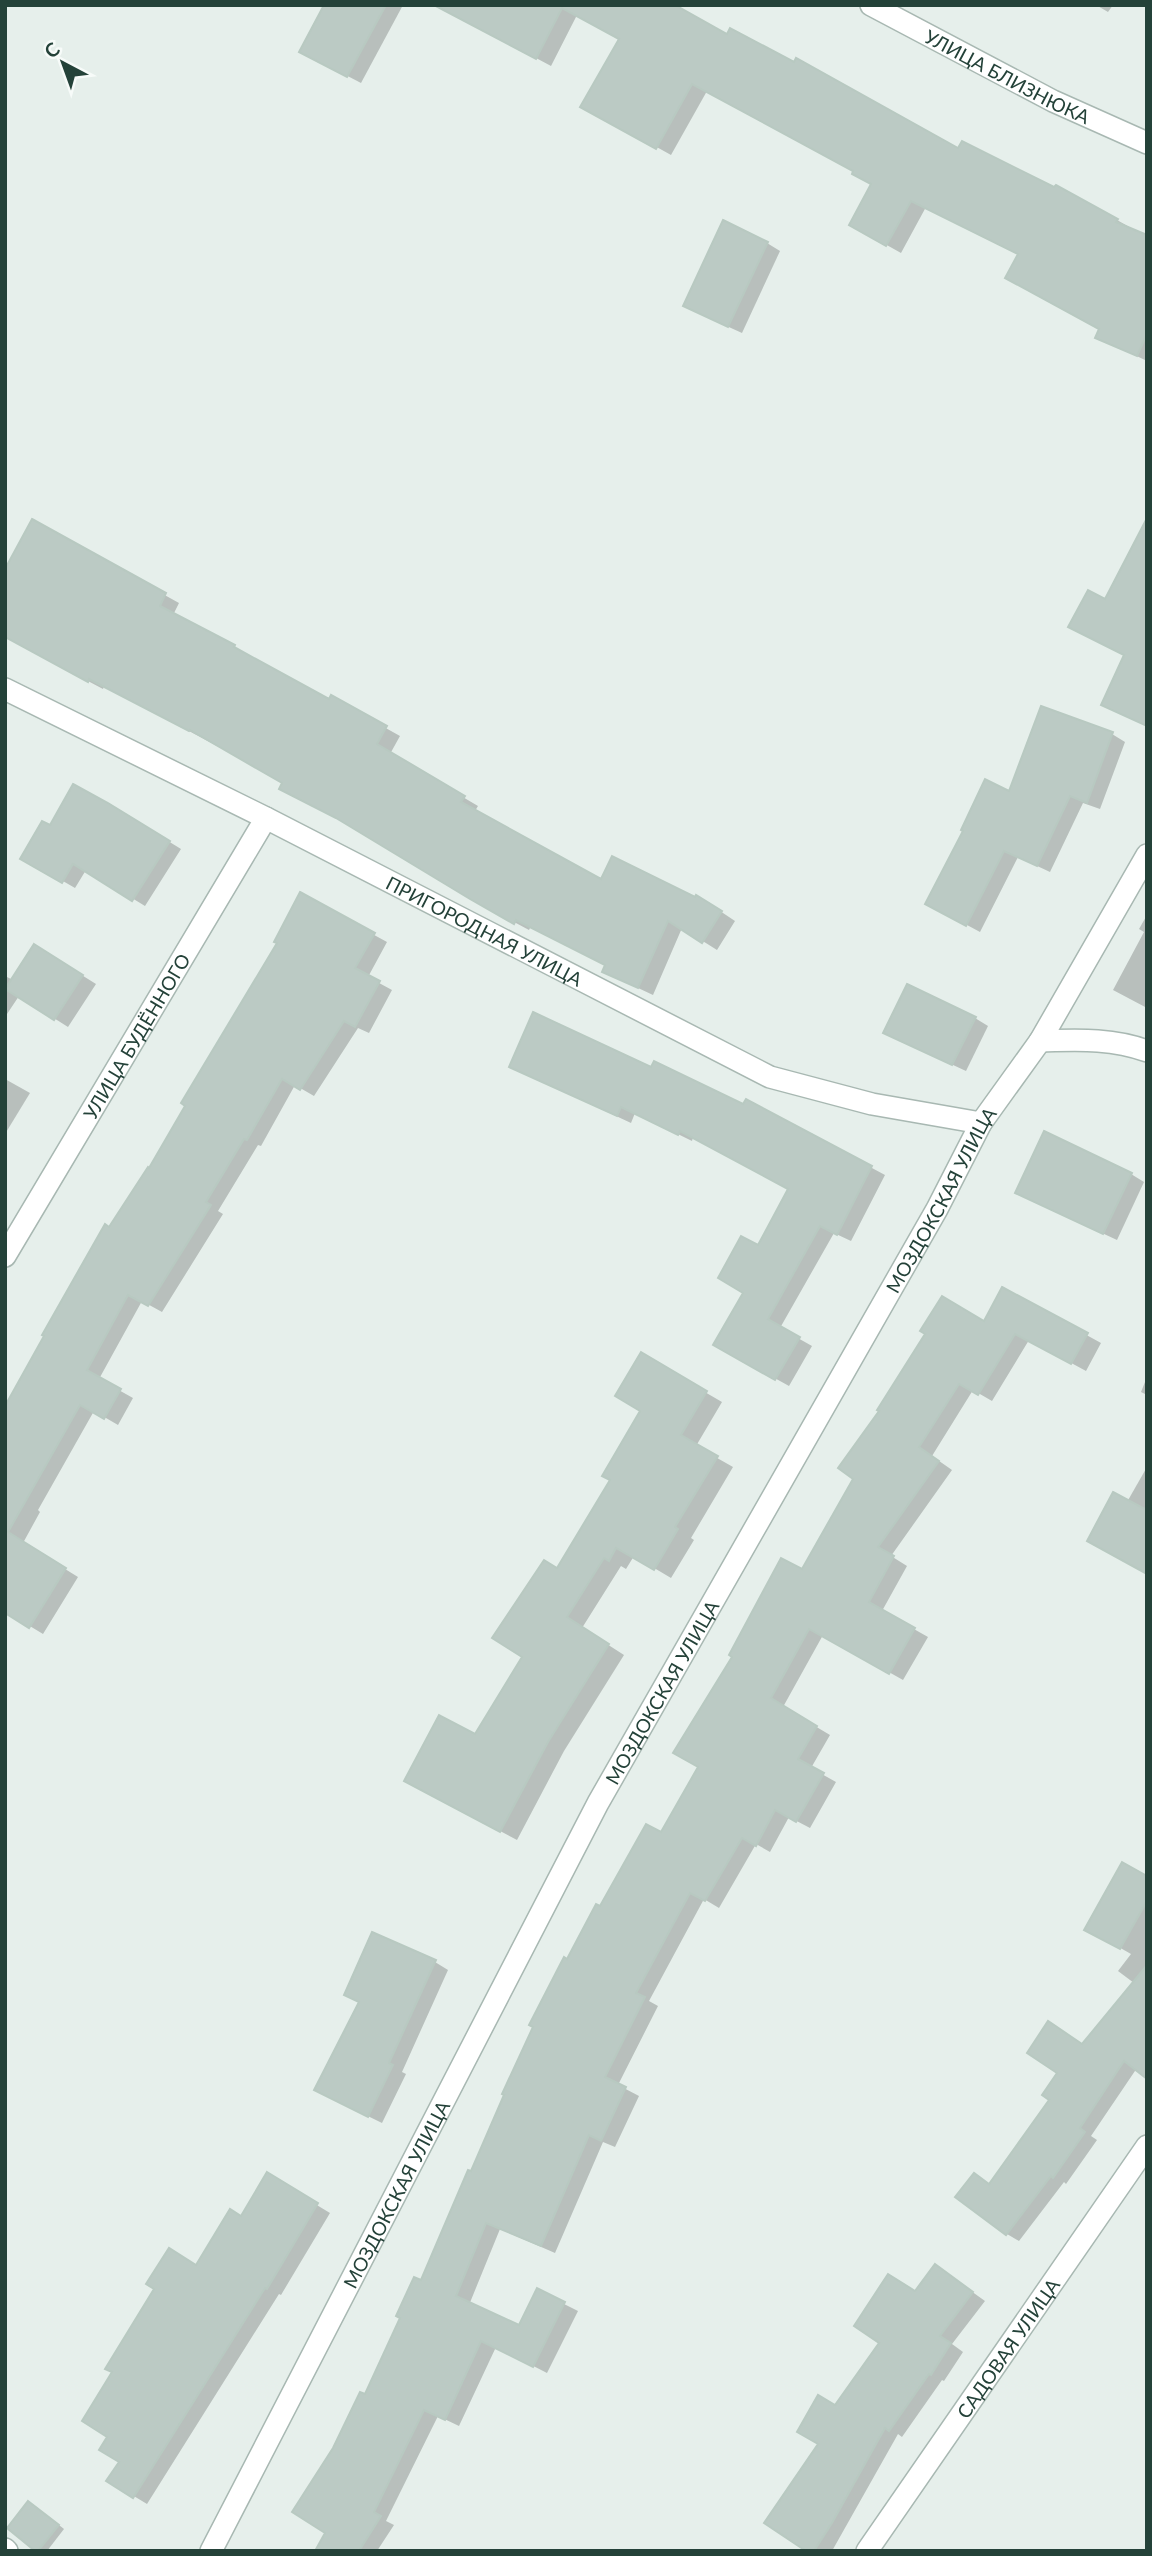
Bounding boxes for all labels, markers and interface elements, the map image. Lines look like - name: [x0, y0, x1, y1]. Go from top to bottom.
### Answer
- street label: УЛИЦА БЛИЗНЮКА: [921, 24, 1094, 128]
- north arrow: [28, 28, 98, 98]
- text: С: [39, 37, 64, 63]
- street label: ПРИГОРОДНАЯ УЛИЦА: [383, 870, 587, 990]
- street label: УЛИЦА БУДЁННОГО: [78, 949, 194, 1123]
- street label: МОЗДОКСКАЯ УЛИЦА: [880, 1102, 1000, 1296]
- street label: МОЗДОКСКАЯ УЛИЦА: [600, 1596, 723, 1788]
- street label: МОЗДОКСКАЯ УЛИЦА: [338, 2096, 454, 2292]
- street label: САДОВАЯ УЛИЦА: [951, 2273, 1064, 2422]

